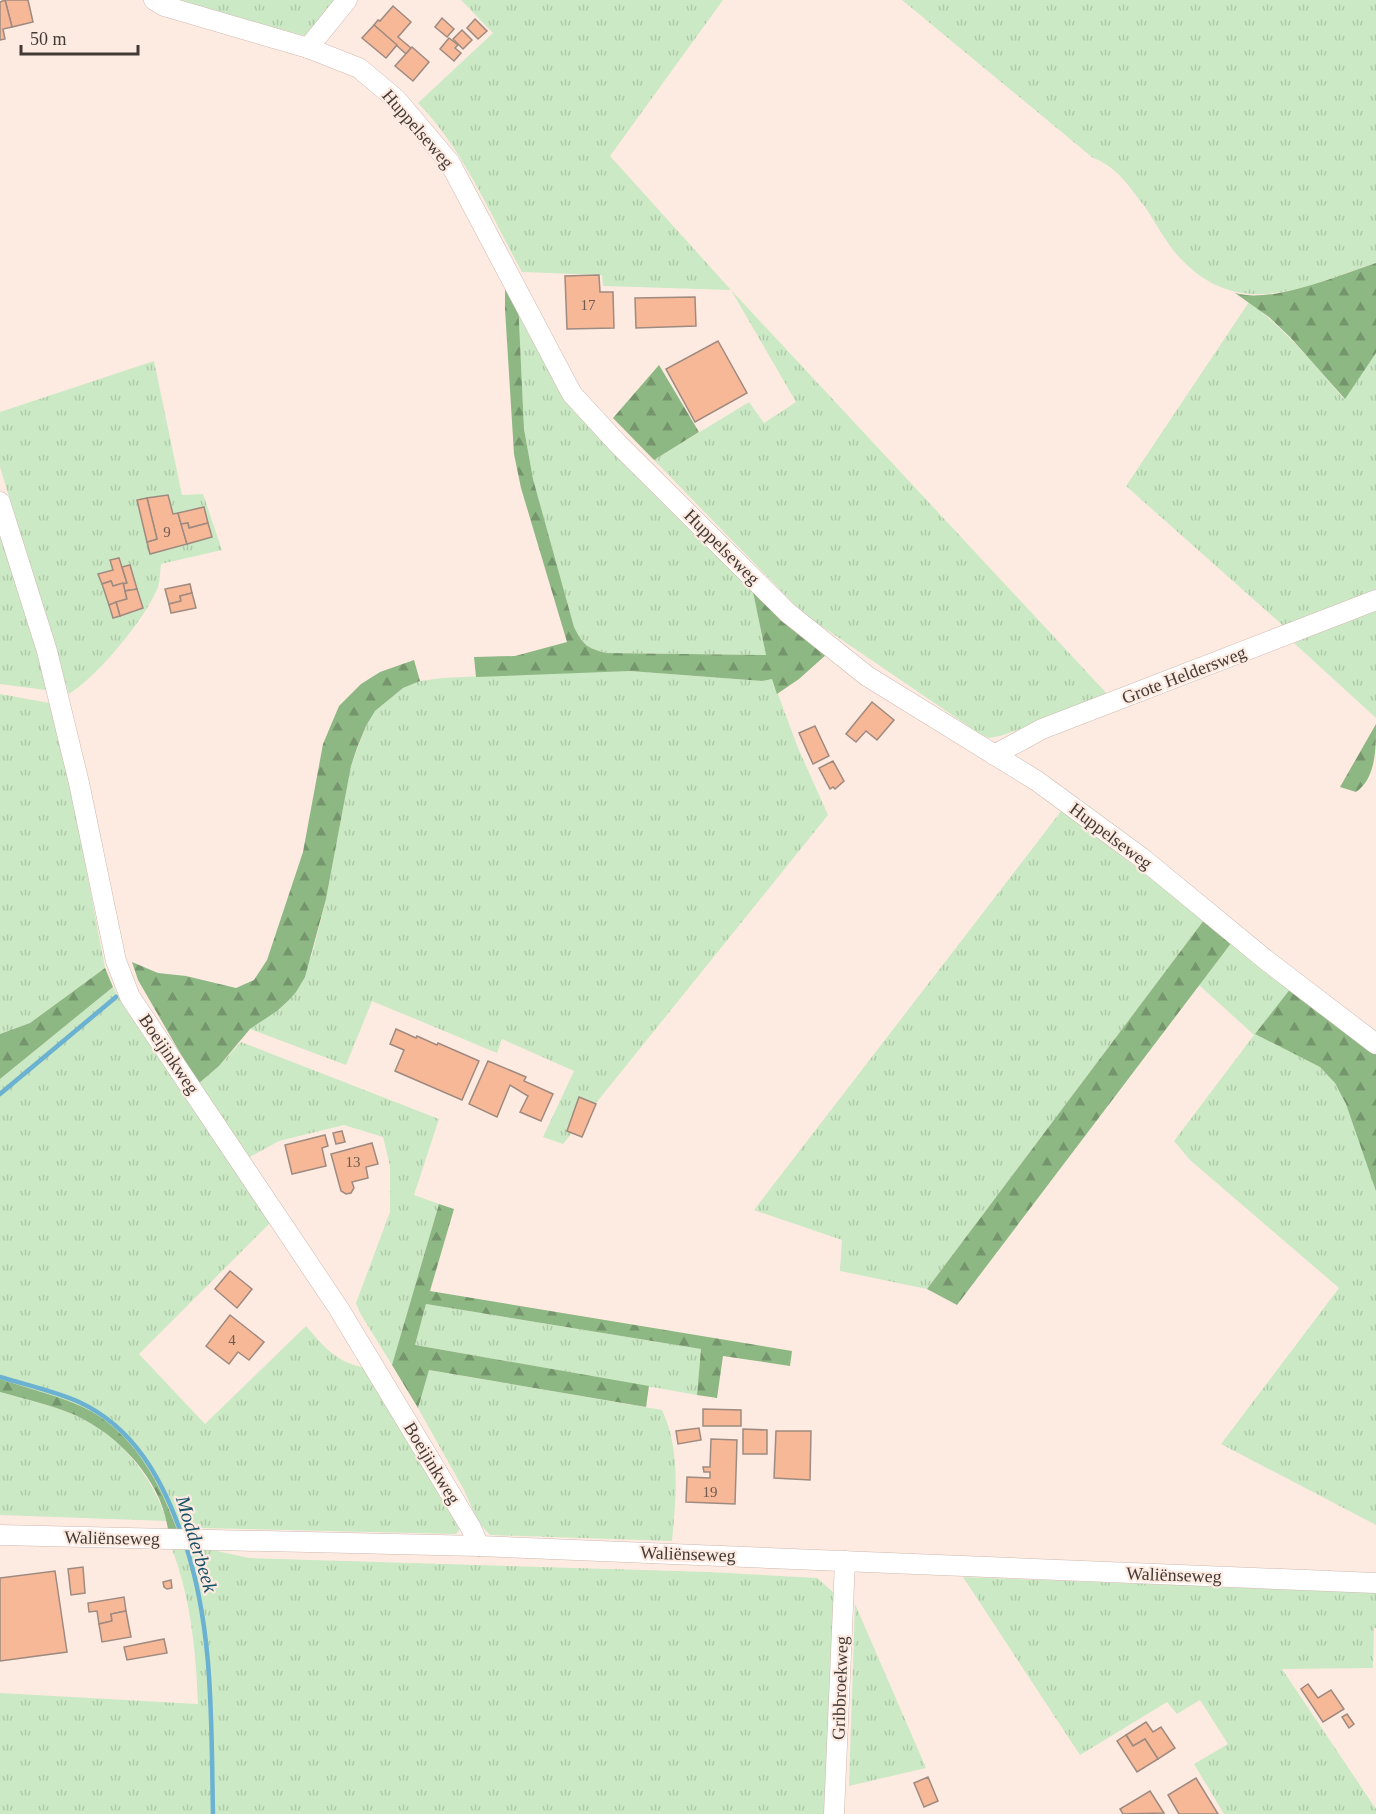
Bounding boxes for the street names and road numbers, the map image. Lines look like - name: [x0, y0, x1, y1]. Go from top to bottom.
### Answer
- street label: Huppelseweg: [378, 85, 458, 173]
- street label: Huppelseweg: [680, 505, 764, 589]
- street label: Grote Heldersweg: [1119, 642, 1249, 708]
- street label: Huppelseweg: [1066, 799, 1156, 873]
- street label: Boeijinkweg: [135, 1010, 203, 1098]
- street label: Boeijinkweg: [400, 1418, 464, 1508]
- street label: Waliënseweg: [64, 1527, 160, 1549]
- street label: Waliënseweg: [640, 1542, 736, 1566]
- street label: Waliënseweg: [1126, 1563, 1222, 1587]
- street label: Gribbroekweg: [828, 1636, 852, 1740]

